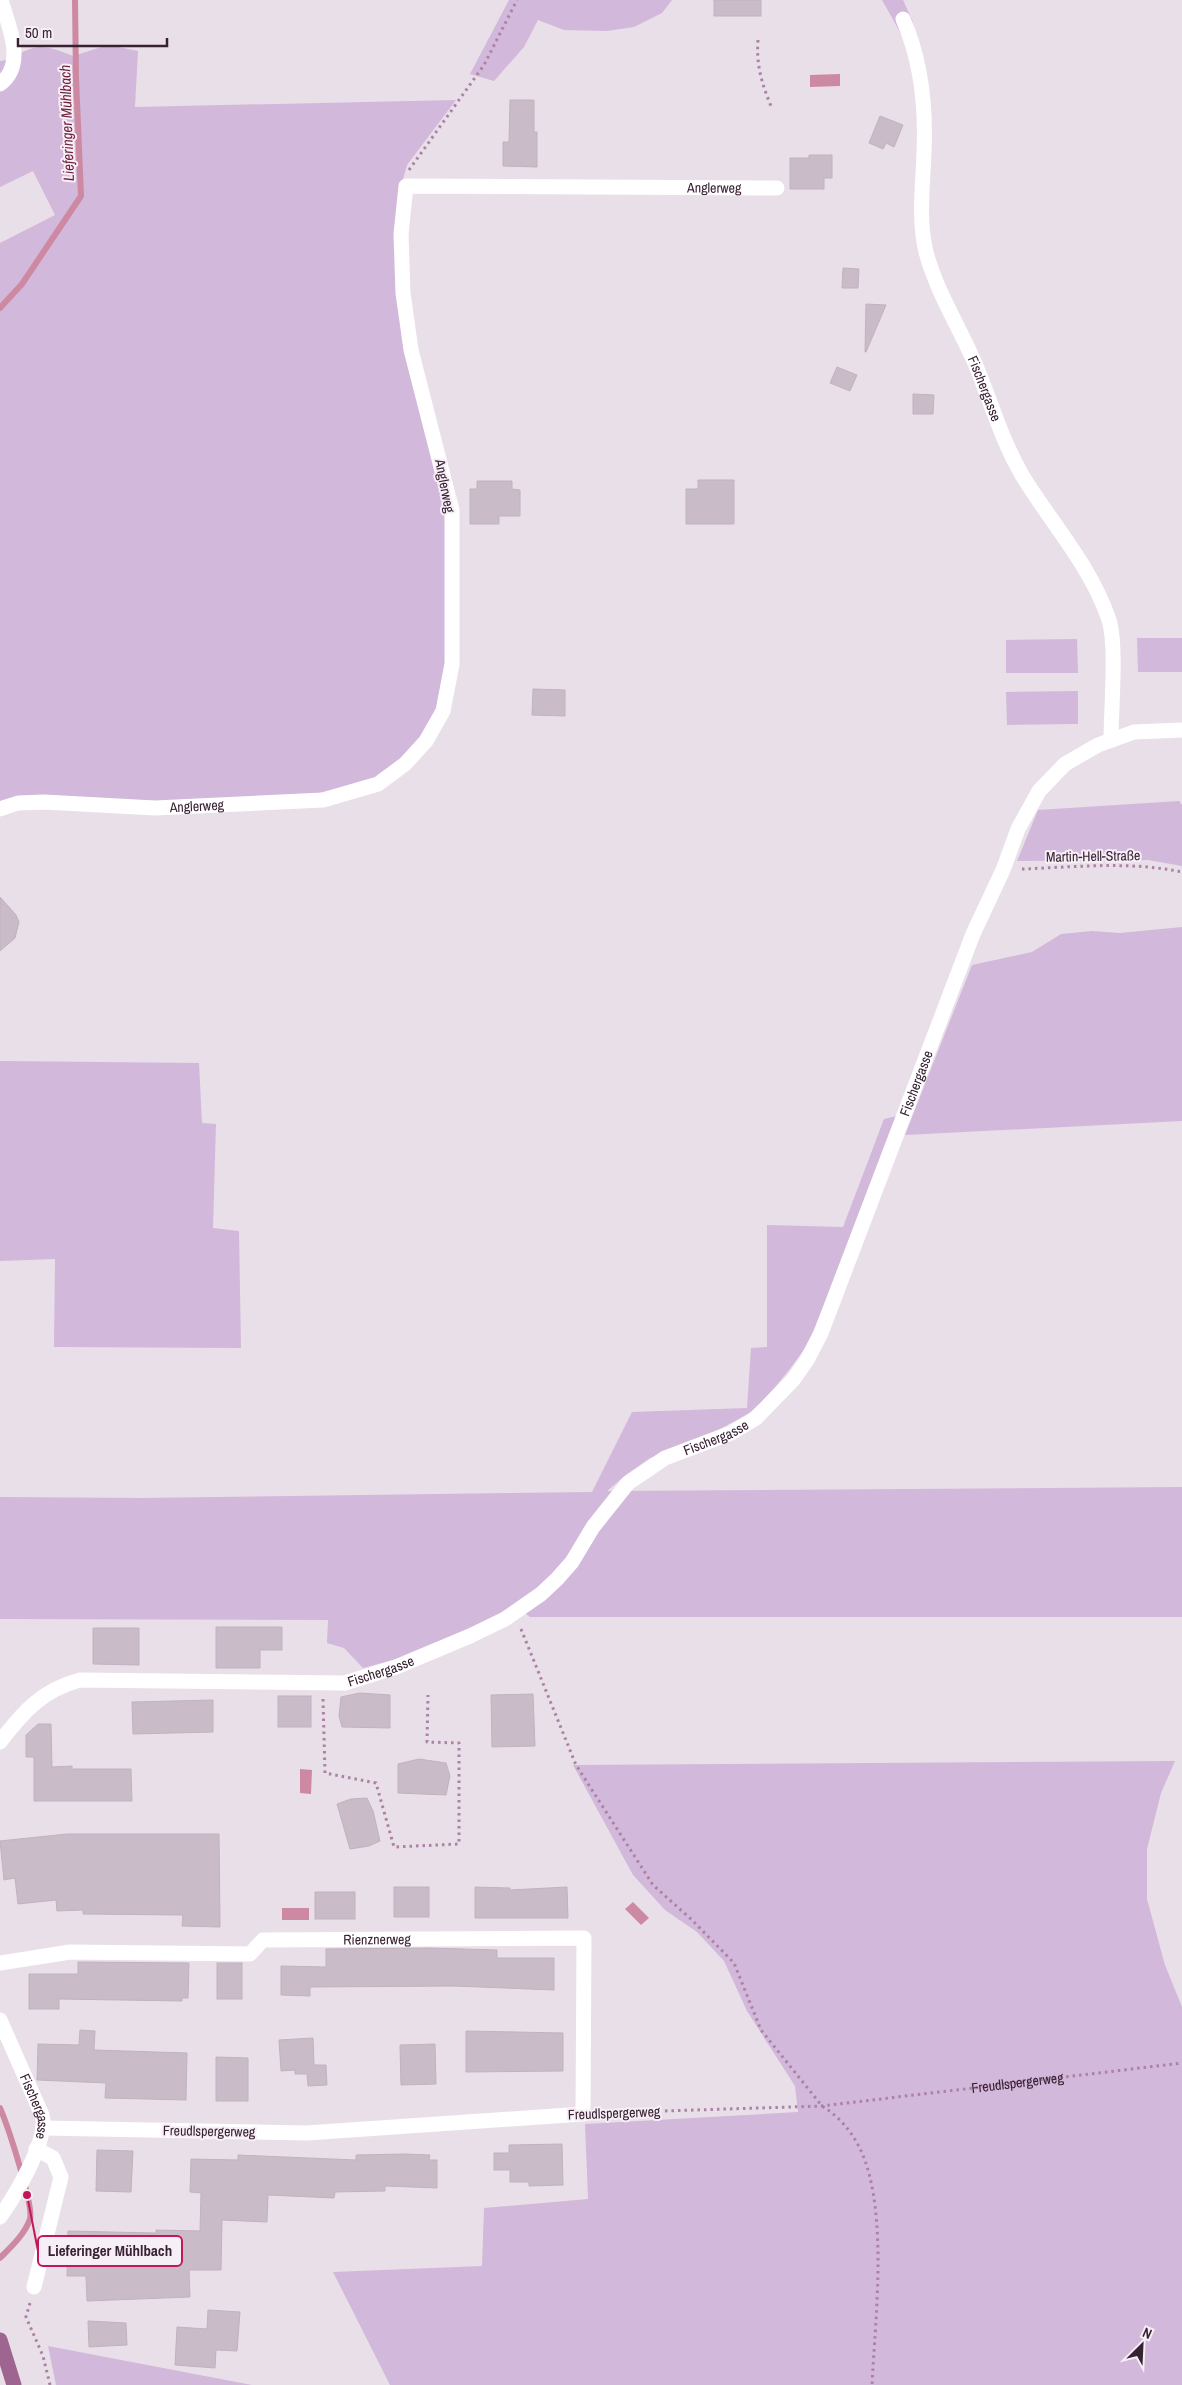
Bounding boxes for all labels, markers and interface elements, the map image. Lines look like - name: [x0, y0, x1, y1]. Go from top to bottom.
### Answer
- scale bar: [18, 15, 166, 47]
- text: 50 m: [25, 22, 52, 43]
- water label: Lieferinger Mühlbach: [54, 64, 79, 181]
- street label: Anglerweg: [686, 179, 742, 197]
- street label: Fischergasse: [964, 353, 1005, 424]
- street label: Anglerweg: [431, 457, 459, 515]
- street label: Anglerweg: [168, 796, 225, 816]
- street label: Martin-Hell-Straße: [1046, 846, 1140, 866]
- street label: Fischergasse: [895, 1048, 937, 1119]
- street label: Fischergasse: [681, 1416, 752, 1459]
- street label: Fischergasse: [345, 1652, 417, 1691]
- street label: Rienznerweg: [343, 1930, 412, 1949]
- street label: Freudlspergerweg: [970, 2068, 1065, 2097]
- street label: Fischergasse: [16, 2071, 52, 2141]
- street label: Freudlspergerweg: [567, 2102, 661, 2124]
- street label: Freudlspergerweg: [163, 2121, 256, 2141]
- callout: Lieferinger Mühlbach: [38, 2236, 182, 2266]
- text: Lieferinger Mühlbach: [48, 2240, 172, 2261]
- north arrow: [1117, 2320, 1167, 2370]
- text: N: [1140, 2323, 1155, 2343]

